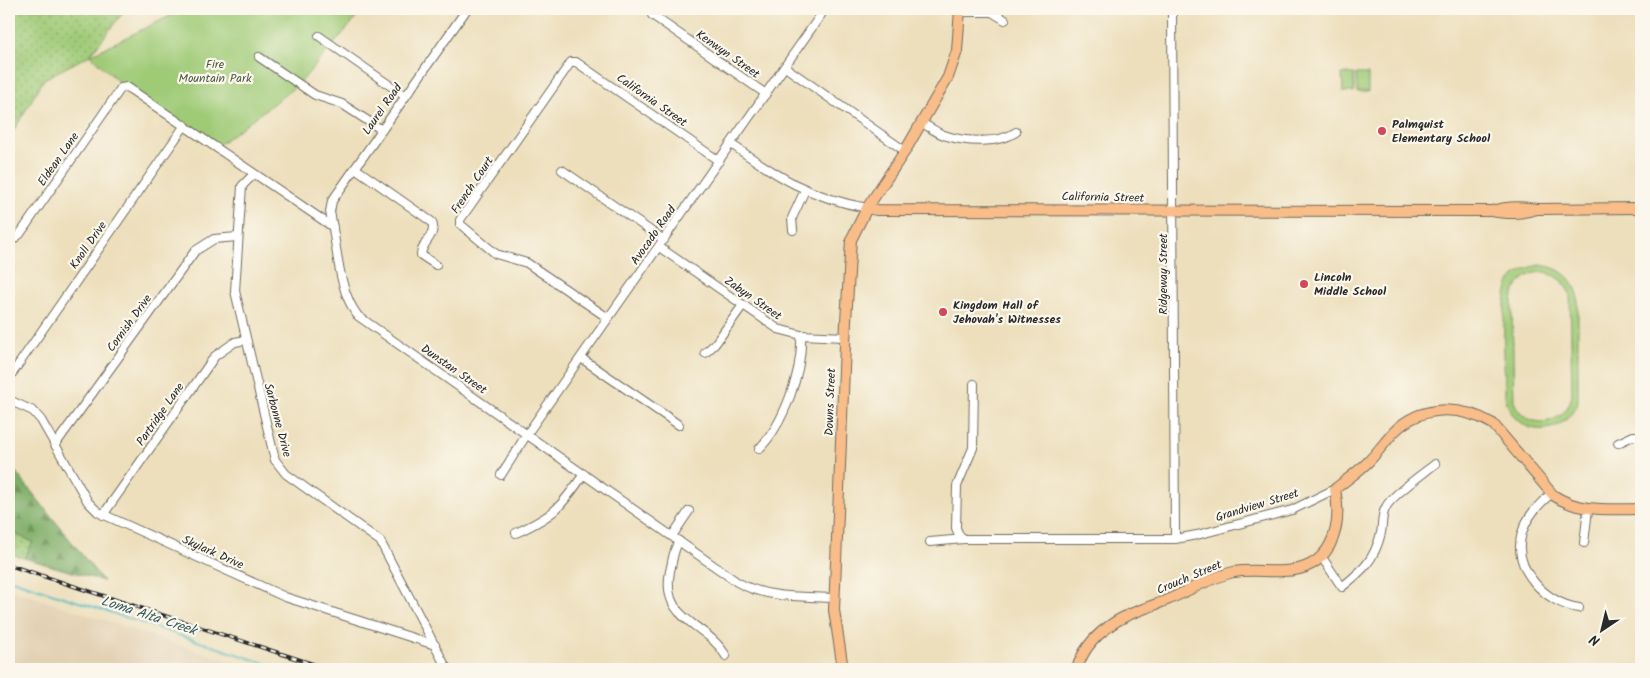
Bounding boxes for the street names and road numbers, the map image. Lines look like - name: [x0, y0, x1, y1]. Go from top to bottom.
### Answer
- street label: Kenwyn Street: [692, 25, 764, 84]
- street label: California Street: [612, 69, 691, 132]
- street label: Laurel Road: [358, 79, 408, 139]
- street label: Eldean Lane: [33, 128, 84, 190]
- street label: French Court: [446, 152, 499, 218]
- street label: California Street: [1061, 187, 1145, 208]
- street label: Avocado Road: [626, 201, 682, 269]
- street label: Knoll Drive: [65, 217, 112, 273]
- street label: Ridgeway Street: [1154, 233, 1173, 315]
- street label: Zabyn Street: [720, 272, 786, 326]
- street label: Cornish Drive: [102, 290, 157, 356]
- street label: Dunstan Street: [417, 340, 491, 399]
- street label: Downs Street: [820, 367, 841, 436]
- street label: Partridge Lane: [132, 378, 190, 450]
- street label: Sarbonne Drive: [259, 381, 297, 460]
- street label: Grandview Street: [1213, 484, 1301, 527]
- street label: Skylark Drive: [179, 530, 247, 575]
- street label: Crouch Street: [1154, 555, 1225, 600]

